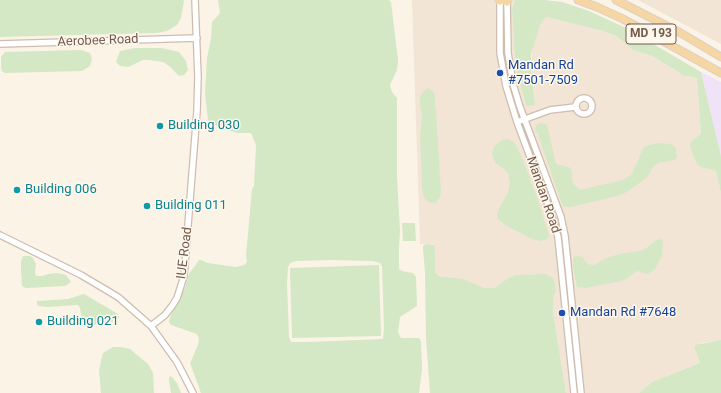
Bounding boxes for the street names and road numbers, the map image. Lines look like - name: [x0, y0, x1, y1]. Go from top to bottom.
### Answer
- road number: MD 193: [626, 24, 676, 44]
- street label: Aerobee Road: [57, 32, 139, 50]
- street label: Mandan Road: [523, 155, 563, 235]
- street label: IUE Road: [174, 226, 196, 280]

